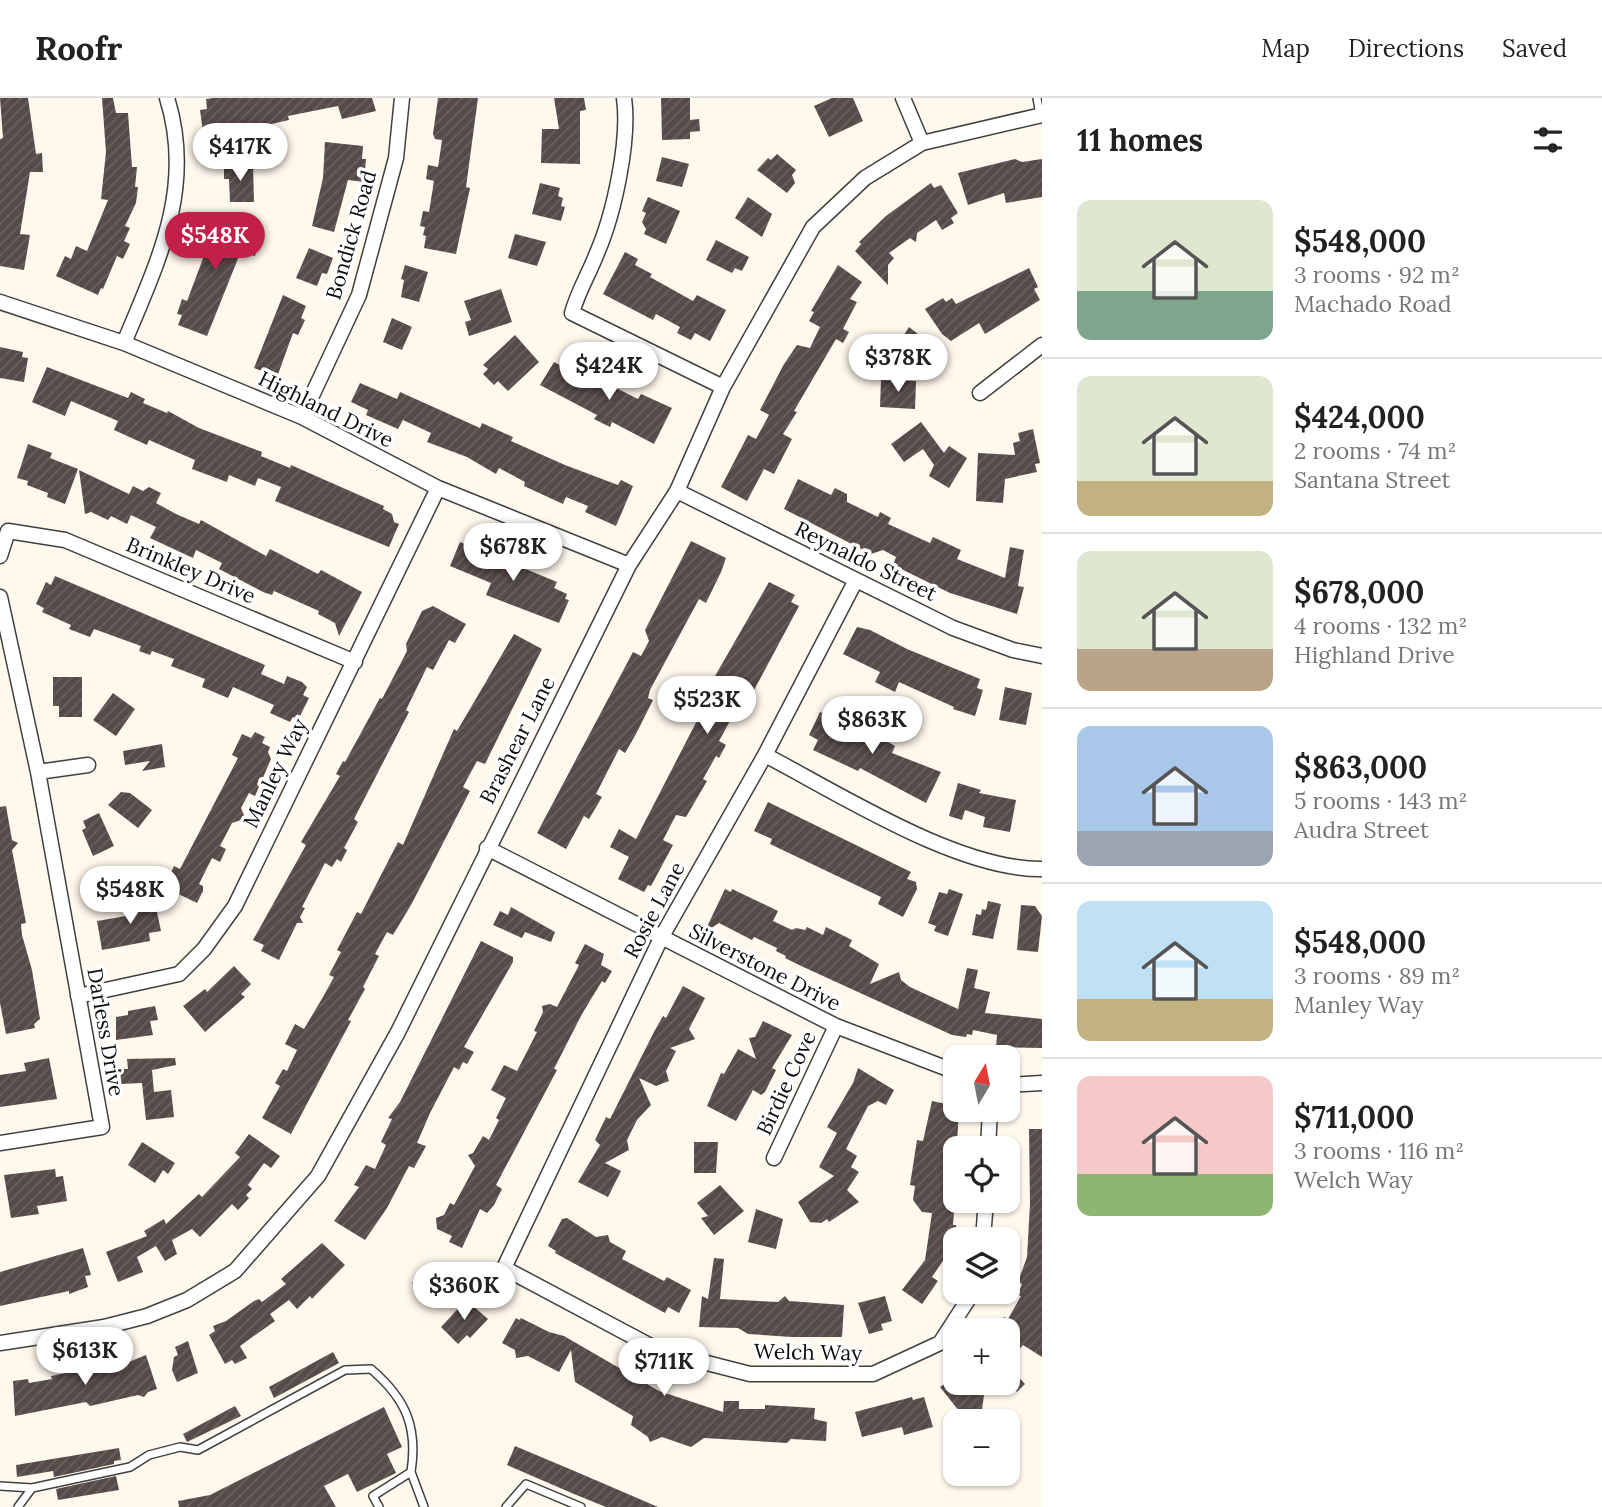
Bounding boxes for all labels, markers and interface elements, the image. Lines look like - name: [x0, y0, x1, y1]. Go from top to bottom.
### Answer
- text: Roofr: [35, 27, 122, 69]
- text: Map: [1261, 33, 1310, 64]
- text: Directions: [1348, 33, 1464, 64]
- text: Saved: [1502, 33, 1567, 64]
- text: 11 homes: [1077, 121, 1203, 159]
- icon: filters: [1529, 121, 1567, 159]
- pin: $417K: [191, 123, 289, 183]
- text: $417K: [209, 131, 271, 160]
- street label: Bondick Road: [320, 167, 382, 303]
- pin: $548K: [166, 212, 264, 272]
- text: $548K: [181, 220, 249, 249]
- text: $548,000: [1294, 222, 1426, 260]
- icon: home: [1133, 228, 1217, 312]
- text: 3 rooms · 92 m²: [1294, 260, 1460, 289]
- text: Machado Road: [1294, 289, 1451, 318]
- pin: $378K: [849, 334, 947, 394]
- pin: $424K: [560, 342, 658, 402]
- text: $378K: [865, 342, 931, 371]
- text: $424K: [575, 350, 643, 379]
- street label: Highland Drive: [254, 365, 398, 453]
- text: $424,000: [1294, 398, 1425, 436]
- icon: home: [1133, 404, 1217, 488]
- text: 2 rooms · 74 m²: [1294, 436, 1456, 465]
- text: Santana Street: [1294, 465, 1451, 494]
- street label: Reynaldo Street: [791, 515, 942, 607]
- pin: $678K: [464, 524, 562, 583]
- street label: Brinkley Drive: [122, 531, 260, 609]
- text: $678K: [479, 531, 547, 560]
- text: $678,000: [1294, 573, 1424, 611]
- icon: home: [1133, 579, 1217, 663]
- text: 4 rooms · 132 m²: [1294, 611, 1467, 640]
- text: Highland Drive: [1294, 640, 1455, 669]
- street label: Brashear Lane: [473, 672, 561, 808]
- pin: $523K: [658, 676, 756, 736]
- text: $523K: [673, 684, 741, 713]
- pin: $863K: [823, 696, 921, 756]
- text: $863K: [837, 704, 907, 733]
- street label: Manley Way: [237, 714, 313, 832]
- text: $863,000: [1294, 748, 1427, 786]
- icon: home: [1133, 754, 1217, 838]
- text: 5 rooms · 143 m²: [1294, 786, 1467, 815]
- text: Audra Street: [1294, 815, 1429, 844]
- street label: Rosie Lane: [617, 857, 691, 963]
- pin: $548K: [81, 866, 179, 926]
- text: $548K: [96, 874, 164, 903]
- street label: Silverstone Drive: [685, 917, 845, 1017]
- text: $548,000: [1294, 923, 1426, 961]
- icon: home: [1133, 929, 1217, 1013]
- text: 3 rooms · 89 m²: [1294, 961, 1460, 990]
- street label: Darless Drive: [81, 966, 131, 1098]
- text: Manley Way: [1294, 990, 1424, 1019]
- street label: Birdie Cove: [750, 1027, 822, 1139]
- north arrow: [943, 1045, 1020, 1122]
- map controls: [943, 1045, 1020, 1486]
- text: $711,000: [1294, 1098, 1414, 1136]
- icon: home: [1133, 1104, 1217, 1188]
- button: locate: [943, 1136, 1020, 1213]
- text: 3 rooms · 116 m²: [1294, 1136, 1464, 1165]
- text: Welch Way: [1294, 1165, 1413, 1194]
- button: layers: [943, 1227, 1020, 1304]
- pin: $360K: [415, 1262, 513, 1322]
- text: $360K: [429, 1270, 499, 1299]
- button: +: [943, 1318, 1020, 1395]
- pin: $613K: [36, 1328, 134, 1387]
- text: $613K: [52, 1335, 118, 1364]
- pin: $711K: [615, 1338, 713, 1398]
- street label: Welch Way: [754, 1338, 862, 1366]
- text: $711K: [634, 1346, 694, 1375]
- button: −: [943, 1409, 1020, 1486]

